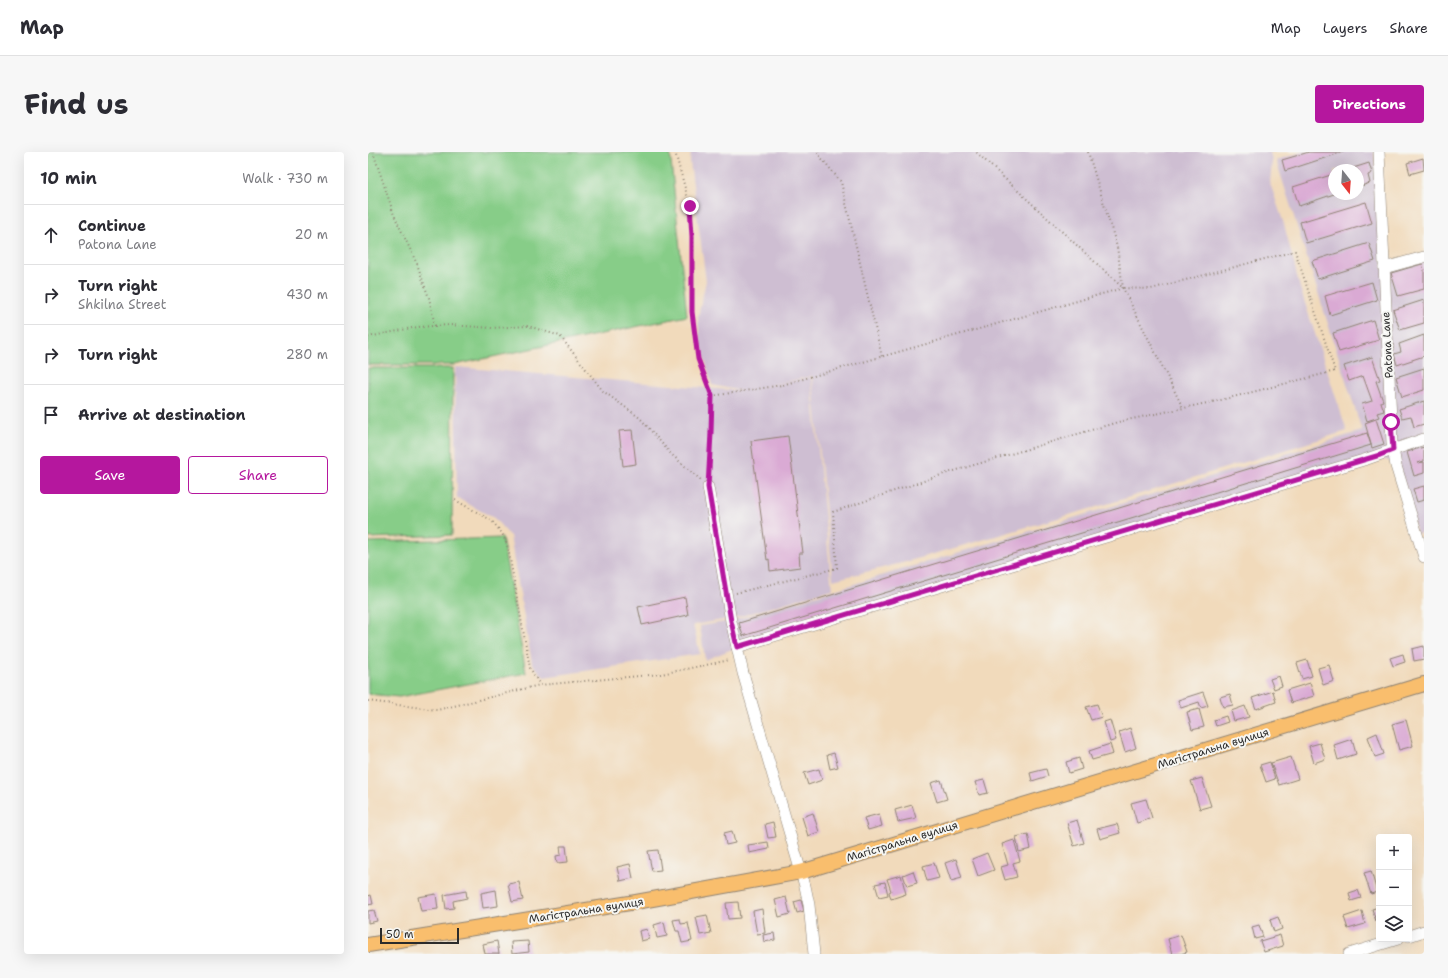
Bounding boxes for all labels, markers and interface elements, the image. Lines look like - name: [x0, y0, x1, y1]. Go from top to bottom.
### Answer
- text: Map: [20, 15, 64, 40]
- text: Map: [1271, 19, 1301, 37]
- text: Layers: [1323, 19, 1367, 37]
- text: Share: [1389, 19, 1428, 37]
- text: Find us: [24, 85, 129, 123]
- button: Directions: [1315, 85, 1424, 123]
- north arrow: [1328, 164, 1364, 200]
- text: 10 min: [40, 167, 97, 189]
- text: Walk · 730 m: [242, 170, 328, 187]
- route end: [681, 197, 699, 215]
- text: Continue: [78, 216, 146, 236]
- icon: ahead: [40, 224, 62, 246]
- text: 20 m: [295, 226, 328, 243]
- text: Patona Lane: [78, 236, 157, 253]
- text: Turn right: [78, 276, 158, 296]
- icon: right: [40, 284, 62, 306]
- text: 430 m: [286, 286, 328, 303]
- text: Shkilna Street: [78, 296, 166, 313]
- street label: Patona Lane: [1378, 311, 1397, 379]
- icon: right: [40, 344, 62, 366]
- text: Turn right: [78, 345, 158, 365]
- text: 280 m: [286, 346, 328, 363]
- icon: arrive: [40, 404, 62, 426]
- text: Arrive at destination: [78, 405, 246, 425]
- route start: [1382, 413, 1400, 431]
- button: Save: [40, 456, 180, 494]
- button: Share: [188, 456, 328, 494]
- street label: Магістральна вулиця: [1155, 724, 1271, 773]
- street label: Магістральна вулиця: [844, 817, 960, 866]
- map controls: [1376, 834, 1412, 942]
- button: +: [1376, 834, 1412, 870]
- button: −: [1376, 870, 1412, 906]
- street label: Магістральна вулиця: [528, 894, 645, 927]
- button: layers: [1376, 906, 1412, 942]
- scale bar: [380, 926, 459, 945]
- text: 50 m: [386, 927, 414, 942]

